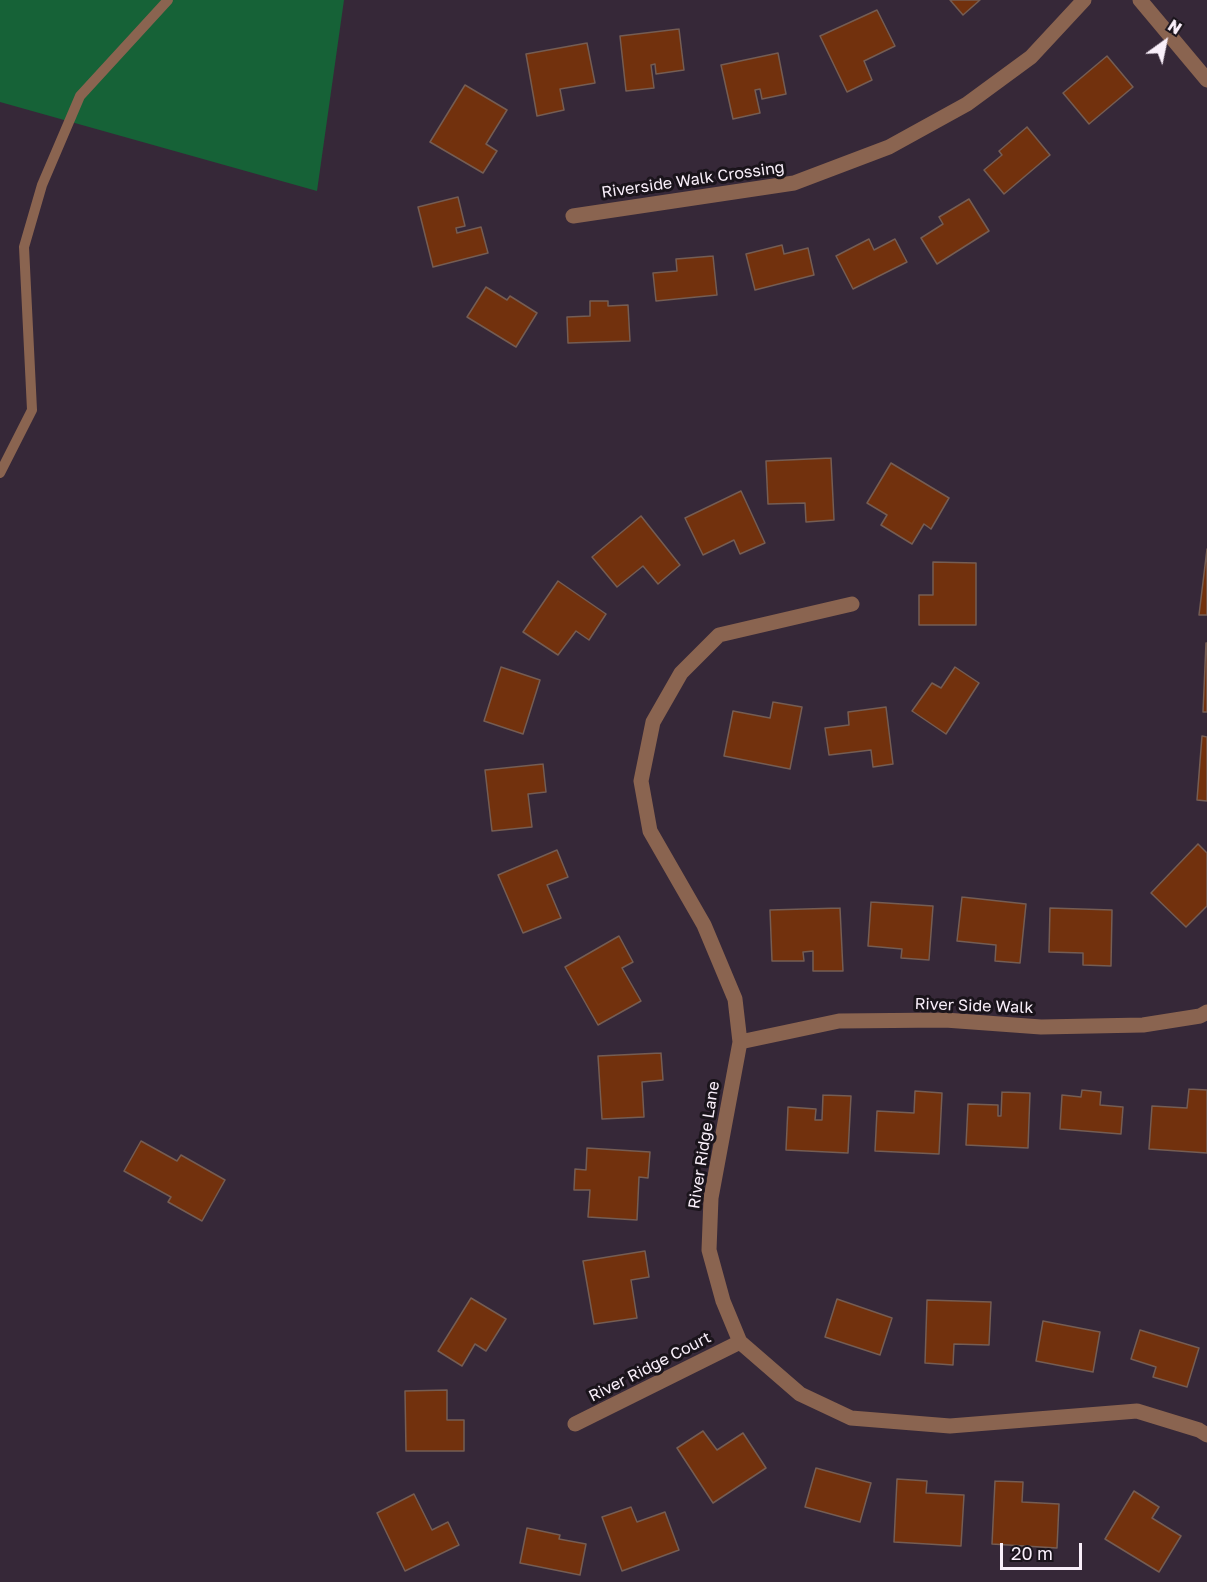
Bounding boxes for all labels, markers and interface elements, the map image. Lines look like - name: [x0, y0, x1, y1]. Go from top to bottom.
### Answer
- north arrow: [1135, 12, 1195, 72]
- text: N: [1164, 15, 1185, 39]
- street label: Riverside Walk Crossing: [600, 158, 786, 202]
- street label: River Side Walk: [914, 994, 1034, 1018]
- street label: River Ridge Lane: [684, 1080, 724, 1210]
- street label: River Ridge Court: [586, 1328, 714, 1406]
- scale bar: [1003, 1531, 1086, 1569]
- text: 20 m: [1011, 1542, 1053, 1564]

